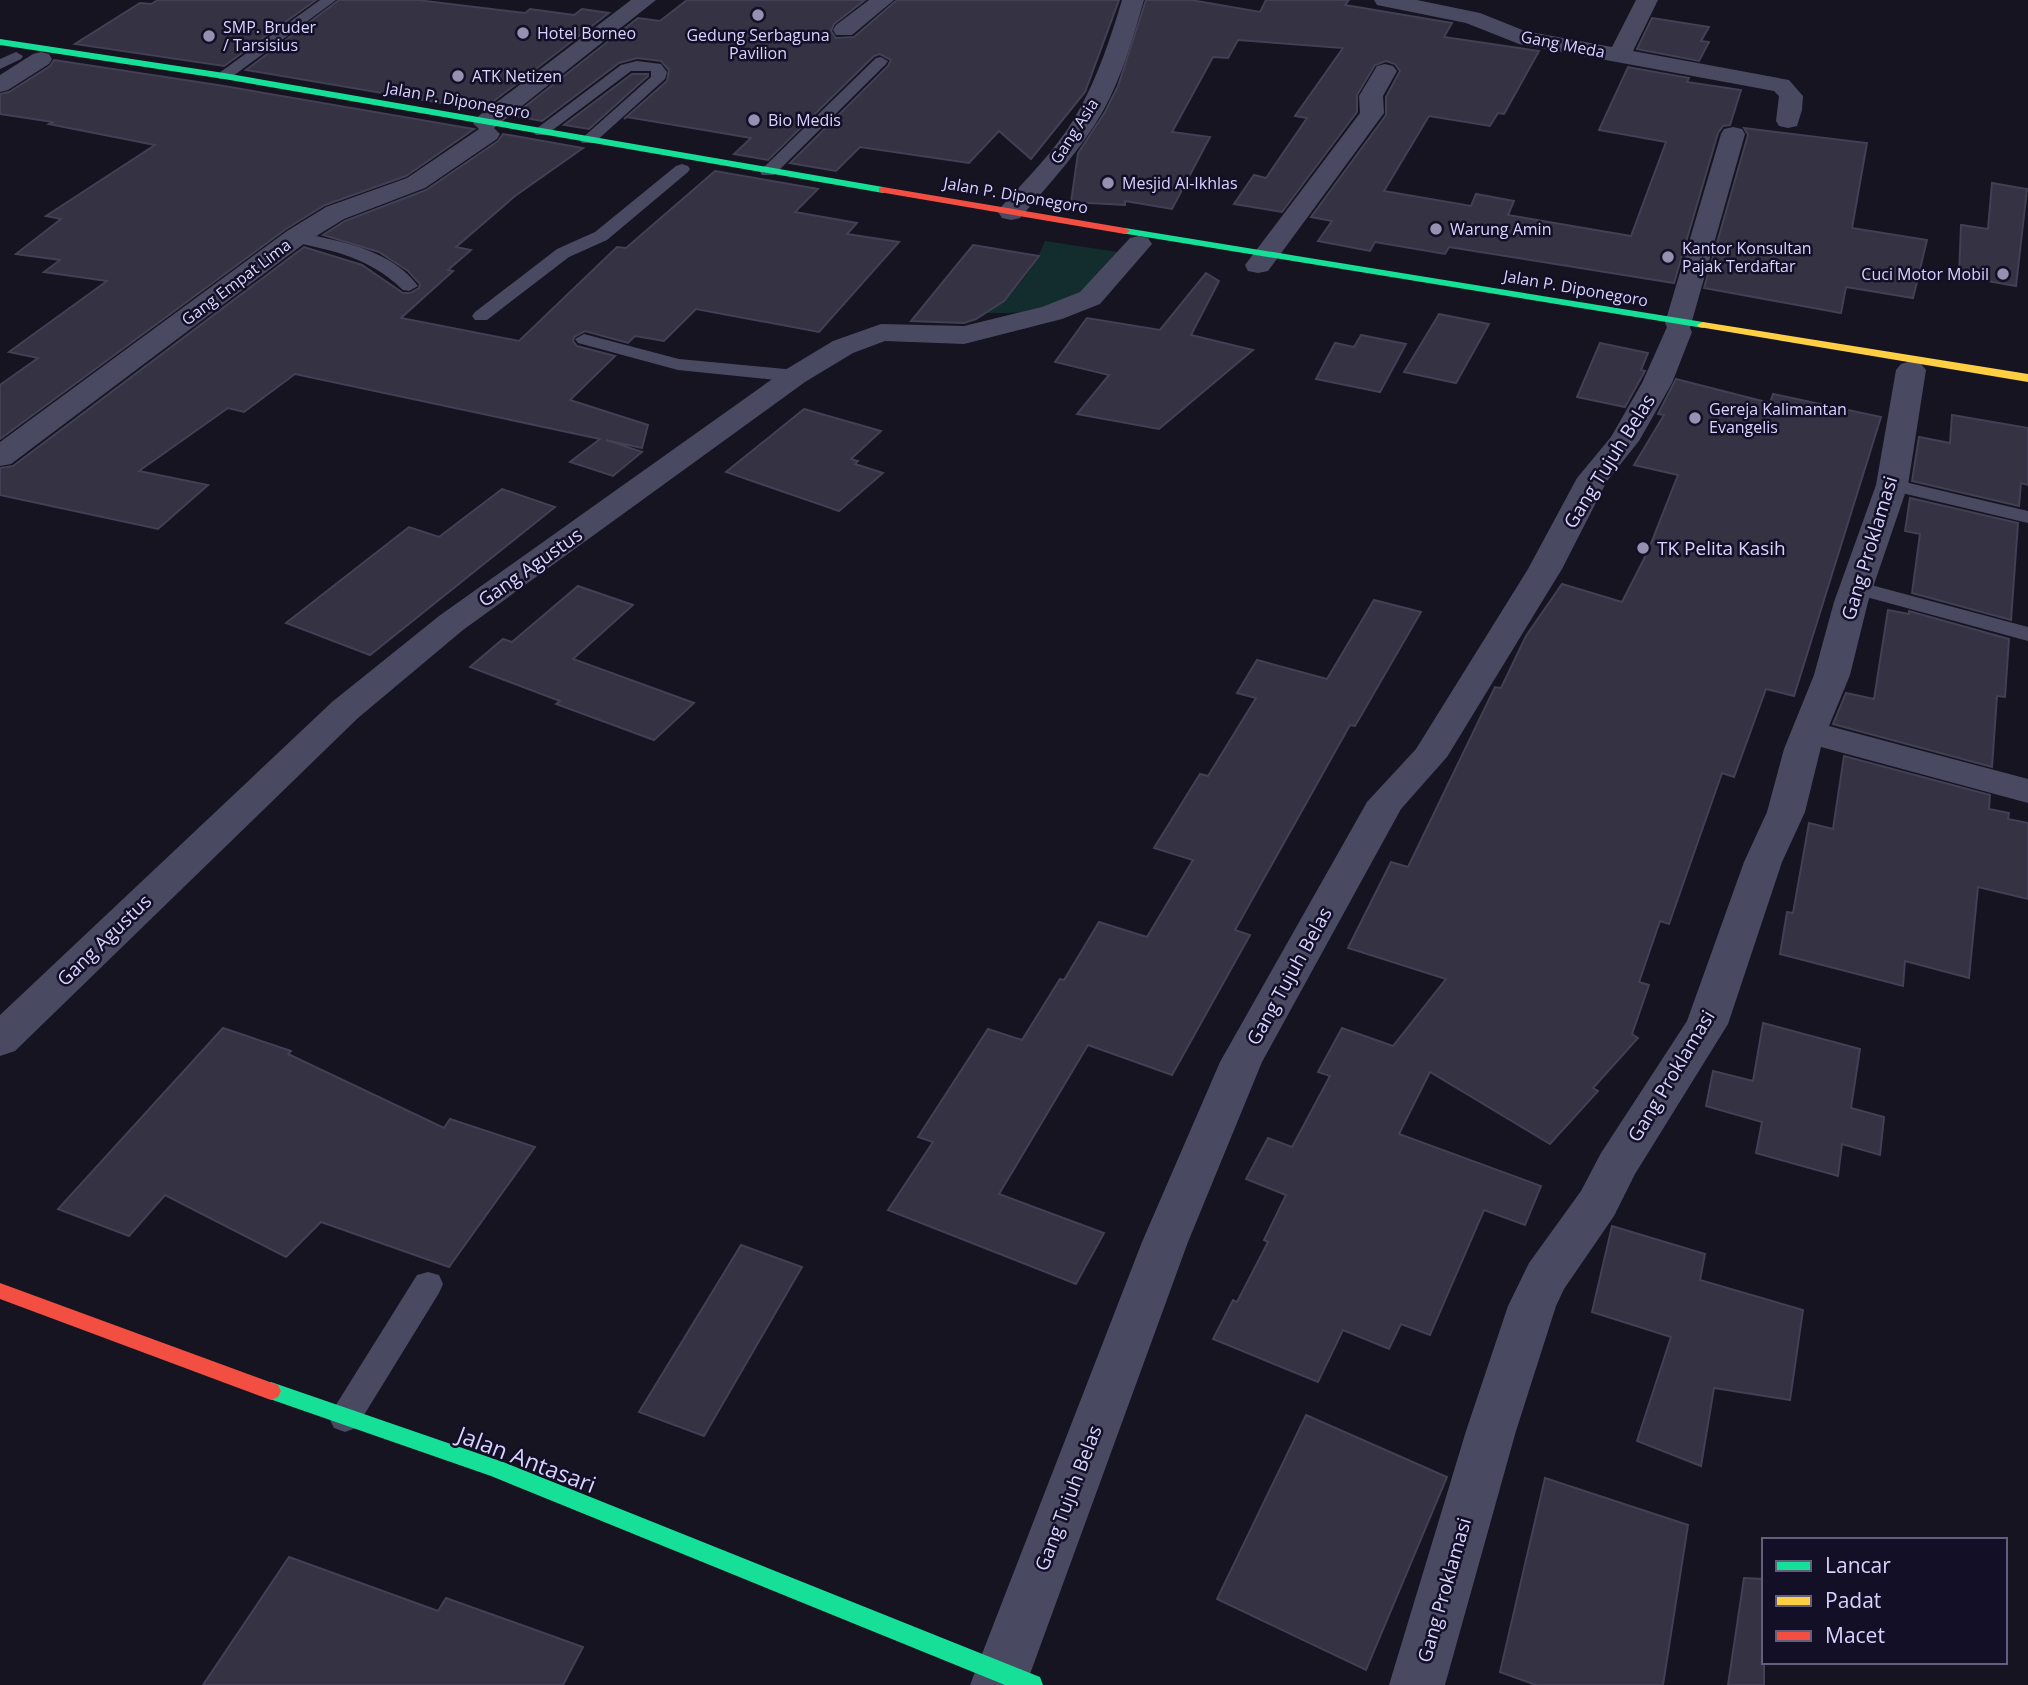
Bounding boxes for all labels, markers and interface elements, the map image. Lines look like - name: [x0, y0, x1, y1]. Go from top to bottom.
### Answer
- marker: Gedung Serbaguna Pavilion: [750, 7, 766, 23]
- place label: SMP. Bruder / Tarsisius: [223, 16, 317, 56]
- place label: Hotel Borneo: [537, 22, 636, 44]
- place label: Gedung Serbaguna Pavilion: [686, 24, 830, 64]
- marker: Hotel Borneo: [515, 25, 531, 41]
- street label: Gang Meda: [1519, 25, 1607, 63]
- marker: SMP. Bruder / Tarsisius: [201, 28, 217, 44]
- place label: ATK Netizen: [472, 65, 562, 87]
- marker: ATK Netizen: [450, 68, 466, 84]
- street label: Jalan P. Diponegoro: [382, 76, 532, 124]
- street label: Gang Asia: [1045, 94, 1103, 168]
- place label: Bio Medis: [768, 109, 841, 131]
- marker: Bio Medis: [746, 112, 762, 128]
- street label: Jalan P. Diponegoro: [940, 171, 1090, 219]
- place label: Mesjid Al-Ikhlas: [1122, 172, 1238, 194]
- marker: Mesjid Al-Ikhlas: [1100, 175, 1116, 191]
- place label: Warung Amin: [1450, 218, 1551, 240]
- marker: Warung Amin: [1428, 221, 1444, 237]
- street label: Gang Empat Lima: [177, 234, 295, 330]
- place label: Kantor Konsultan Pajak Terdaftar: [1682, 237, 1812, 277]
- marker: Kantor Konsultan Pajak Terdaftar: [1660, 249, 1676, 265]
- place label: Cuci Motor Mobil: [1861, 263, 1989, 285]
- street label: Jalan P. Diponegoro: [1500, 264, 1650, 312]
- marker: Cuci Motor Mobil: [1995, 266, 2011, 282]
- street label: Gang Tujuh Belas: [1557, 389, 1661, 533]
- place label: Gereja Kalimantan Evangelis: [1709, 398, 1847, 438]
- marker: Gereja Kalimantan Evangelis: [1687, 410, 1703, 426]
- street label: Gang Proklamasi: [1835, 473, 1903, 623]
- street label: Gang Agustus: [473, 521, 587, 613]
- place label: TK Pelita Kasih: [1657, 535, 1786, 561]
- marker: TK Pelita Kasih: [1635, 540, 1651, 556]
- street label: Gang Agustus: [51, 888, 157, 992]
- street label: Gang Tujuh Belas: [1240, 902, 1338, 1050]
- street label: Gang Proklamasi: [1621, 1005, 1721, 1147]
- street label: Jalan Antasari: [451, 1417, 601, 1500]
- street label: Gang Tujuh Belas: [1028, 1422, 1108, 1574]
- street label: Gang Proklamasi: [1411, 1515, 1477, 1665]
- legend: [1762, 1538, 2007, 1664]
- text: Lancar: [1825, 1551, 1891, 1579]
- text: Padat: [1825, 1586, 1881, 1614]
- text: Macet: [1825, 1621, 1885, 1649]

